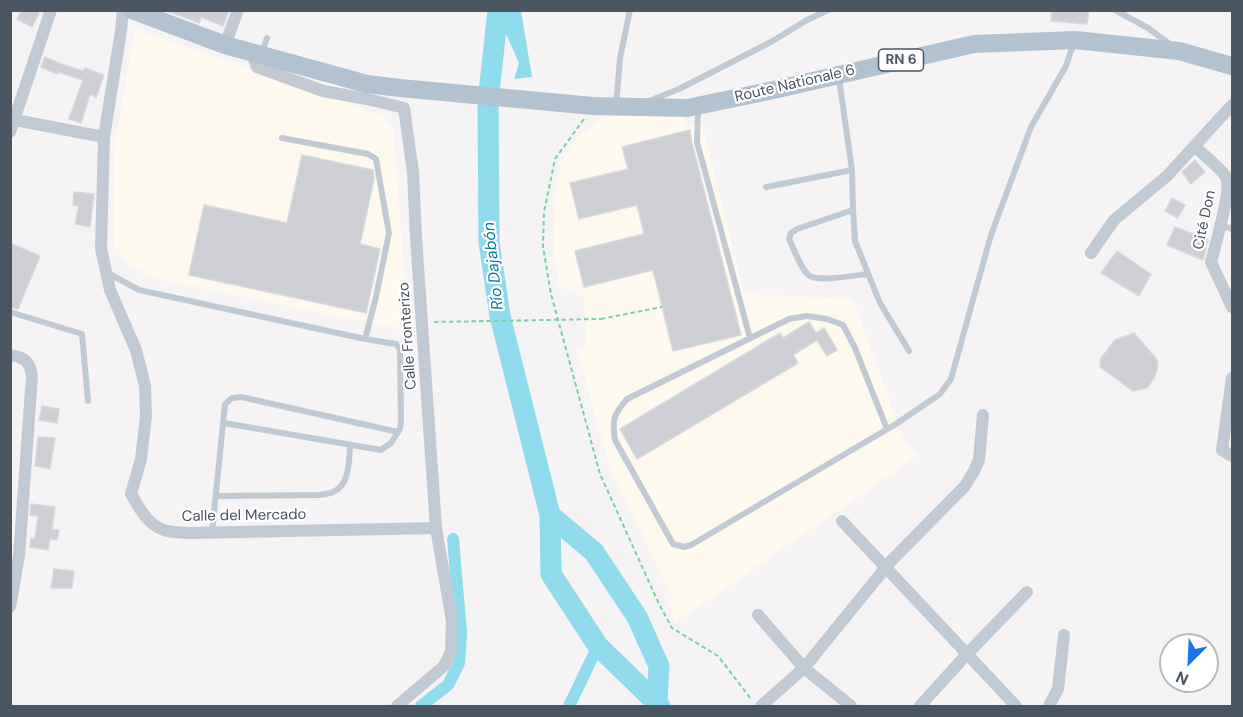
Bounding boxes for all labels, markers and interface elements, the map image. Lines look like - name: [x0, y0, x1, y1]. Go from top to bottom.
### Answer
- road number: RN 6: [878, 49, 924, 71]
- street label: Route Nationale 6: [733, 61, 857, 107]
- street label: Cité Don: [1190, 189, 1220, 251]
- water label: Río Dajabón: [480, 221, 508, 311]
- street label: Calle Fronterizo: [395, 281, 421, 391]
- street label: Calle del Mercado: [181, 506, 307, 526]
- north arrow: [1159, 633, 1219, 693]
- text: N: [1173, 666, 1192, 690]

